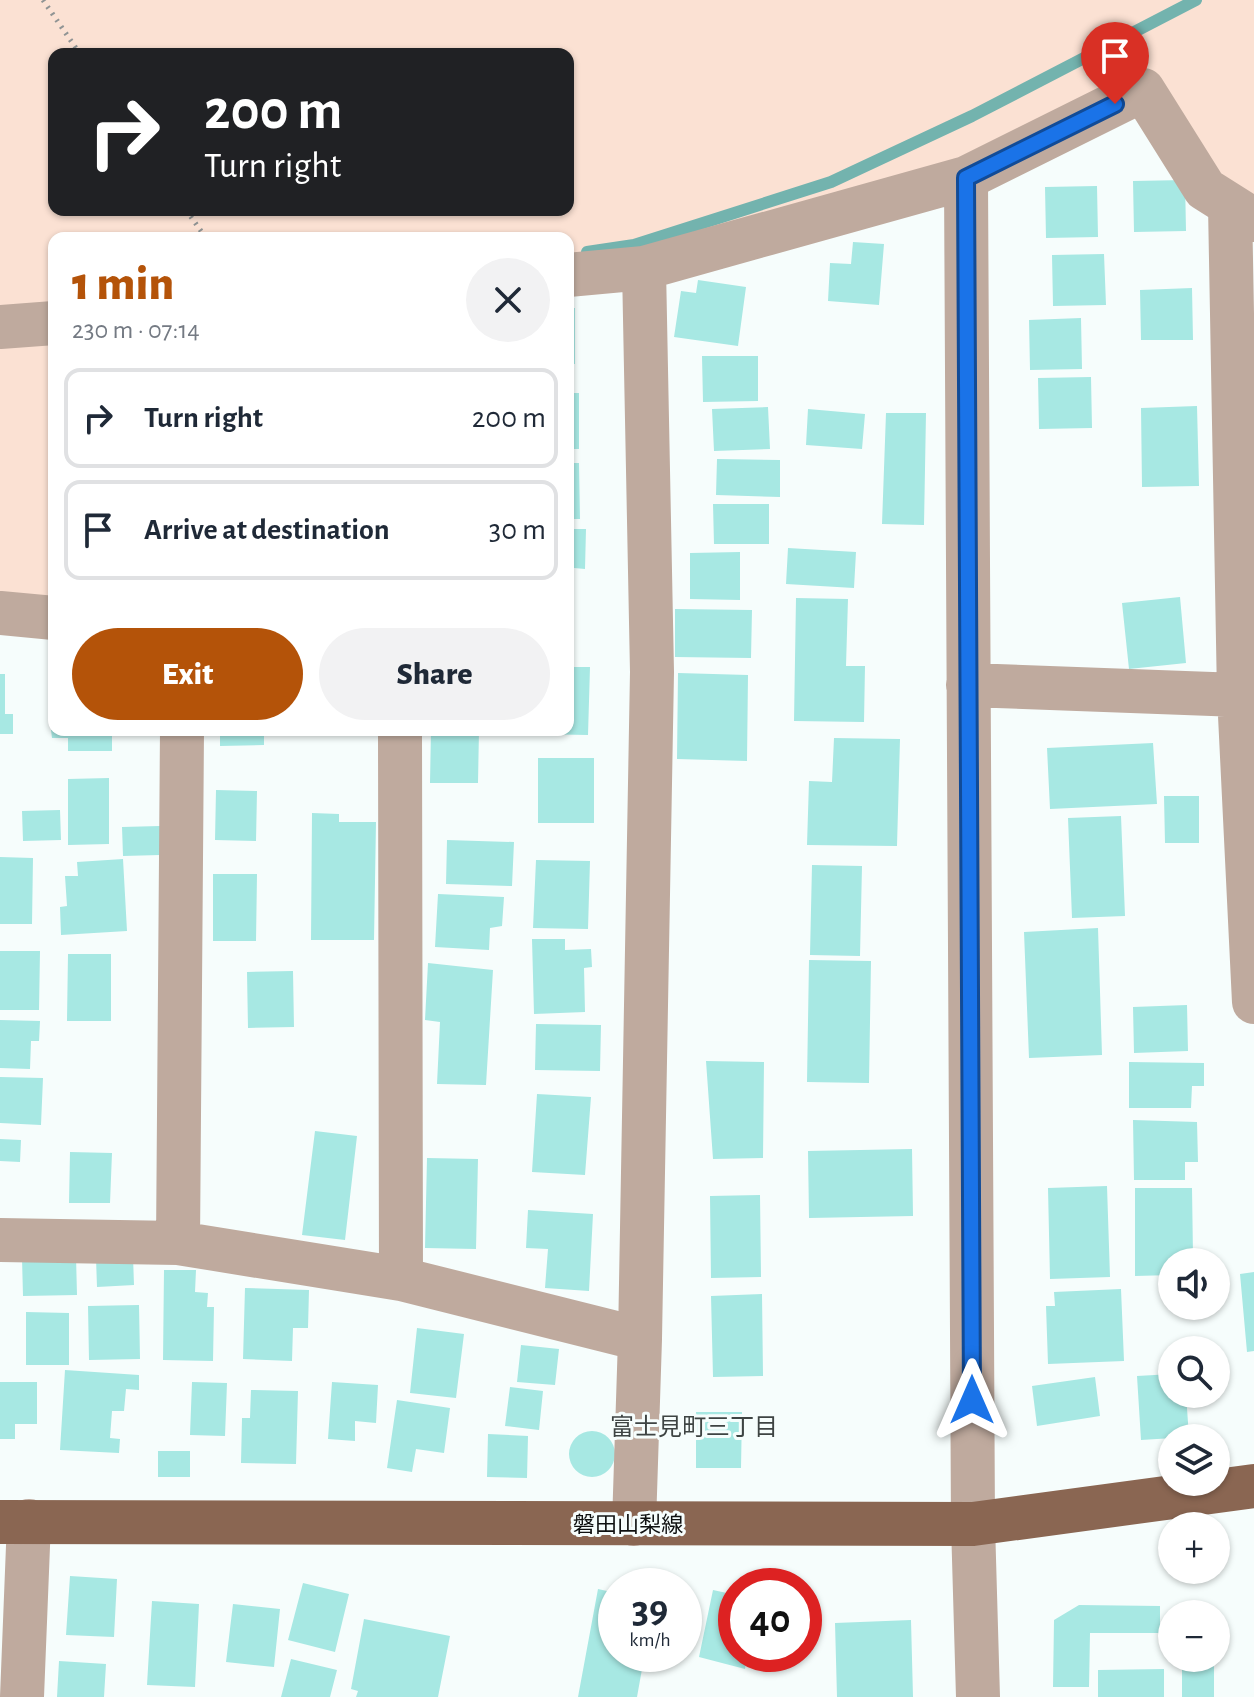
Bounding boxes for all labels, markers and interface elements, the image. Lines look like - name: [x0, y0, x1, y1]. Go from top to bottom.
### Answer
- pin: [1081, 22, 1149, 104]
- icon: arrive: [1093, 34, 1137, 78]
- icon: right: [72, 80, 176, 184]
- text: 200 m: [204, 83, 342, 139]
- text: Turn right: [204, 148, 341, 184]
- button: close: [466, 258, 550, 342]
- text: 1 min: [72, 261, 174, 309]
- text: 230 m · 07:14: [72, 317, 200, 343]
- icon: right: [76, 396, 120, 440]
- text: Turn right: [144, 403, 263, 433]
- text: 200 m: [472, 403, 546, 433]
- icon: arrive: [76, 508, 120, 552]
- text: Arrive at destination: [144, 515, 390, 545]
- text: 30 m: [489, 515, 546, 545]
- button: Exit: [72, 628, 303, 720]
- button: Share: [319, 628, 550, 720]
- map controls: [1158, 1248, 1230, 1672]
- button: sound: [1158, 1248, 1230, 1320]
- button: search: [1158, 1336, 1230, 1408]
- position arrow: [930, 1358, 1014, 1442]
- district label: 富士見町三丁目: [610, 1414, 778, 1440]
- button: layers: [1158, 1424, 1230, 1496]
- button: +: [1158, 1512, 1230, 1584]
- street label: 磐田山梨線: [573, 1513, 683, 1536]
- speed limit sign: 40: [718, 1568, 822, 1672]
- text: 39: [632, 1590, 668, 1630]
- button: −: [1158, 1600, 1230, 1672]
- text: km/h: [629, 1630, 671, 1650]

